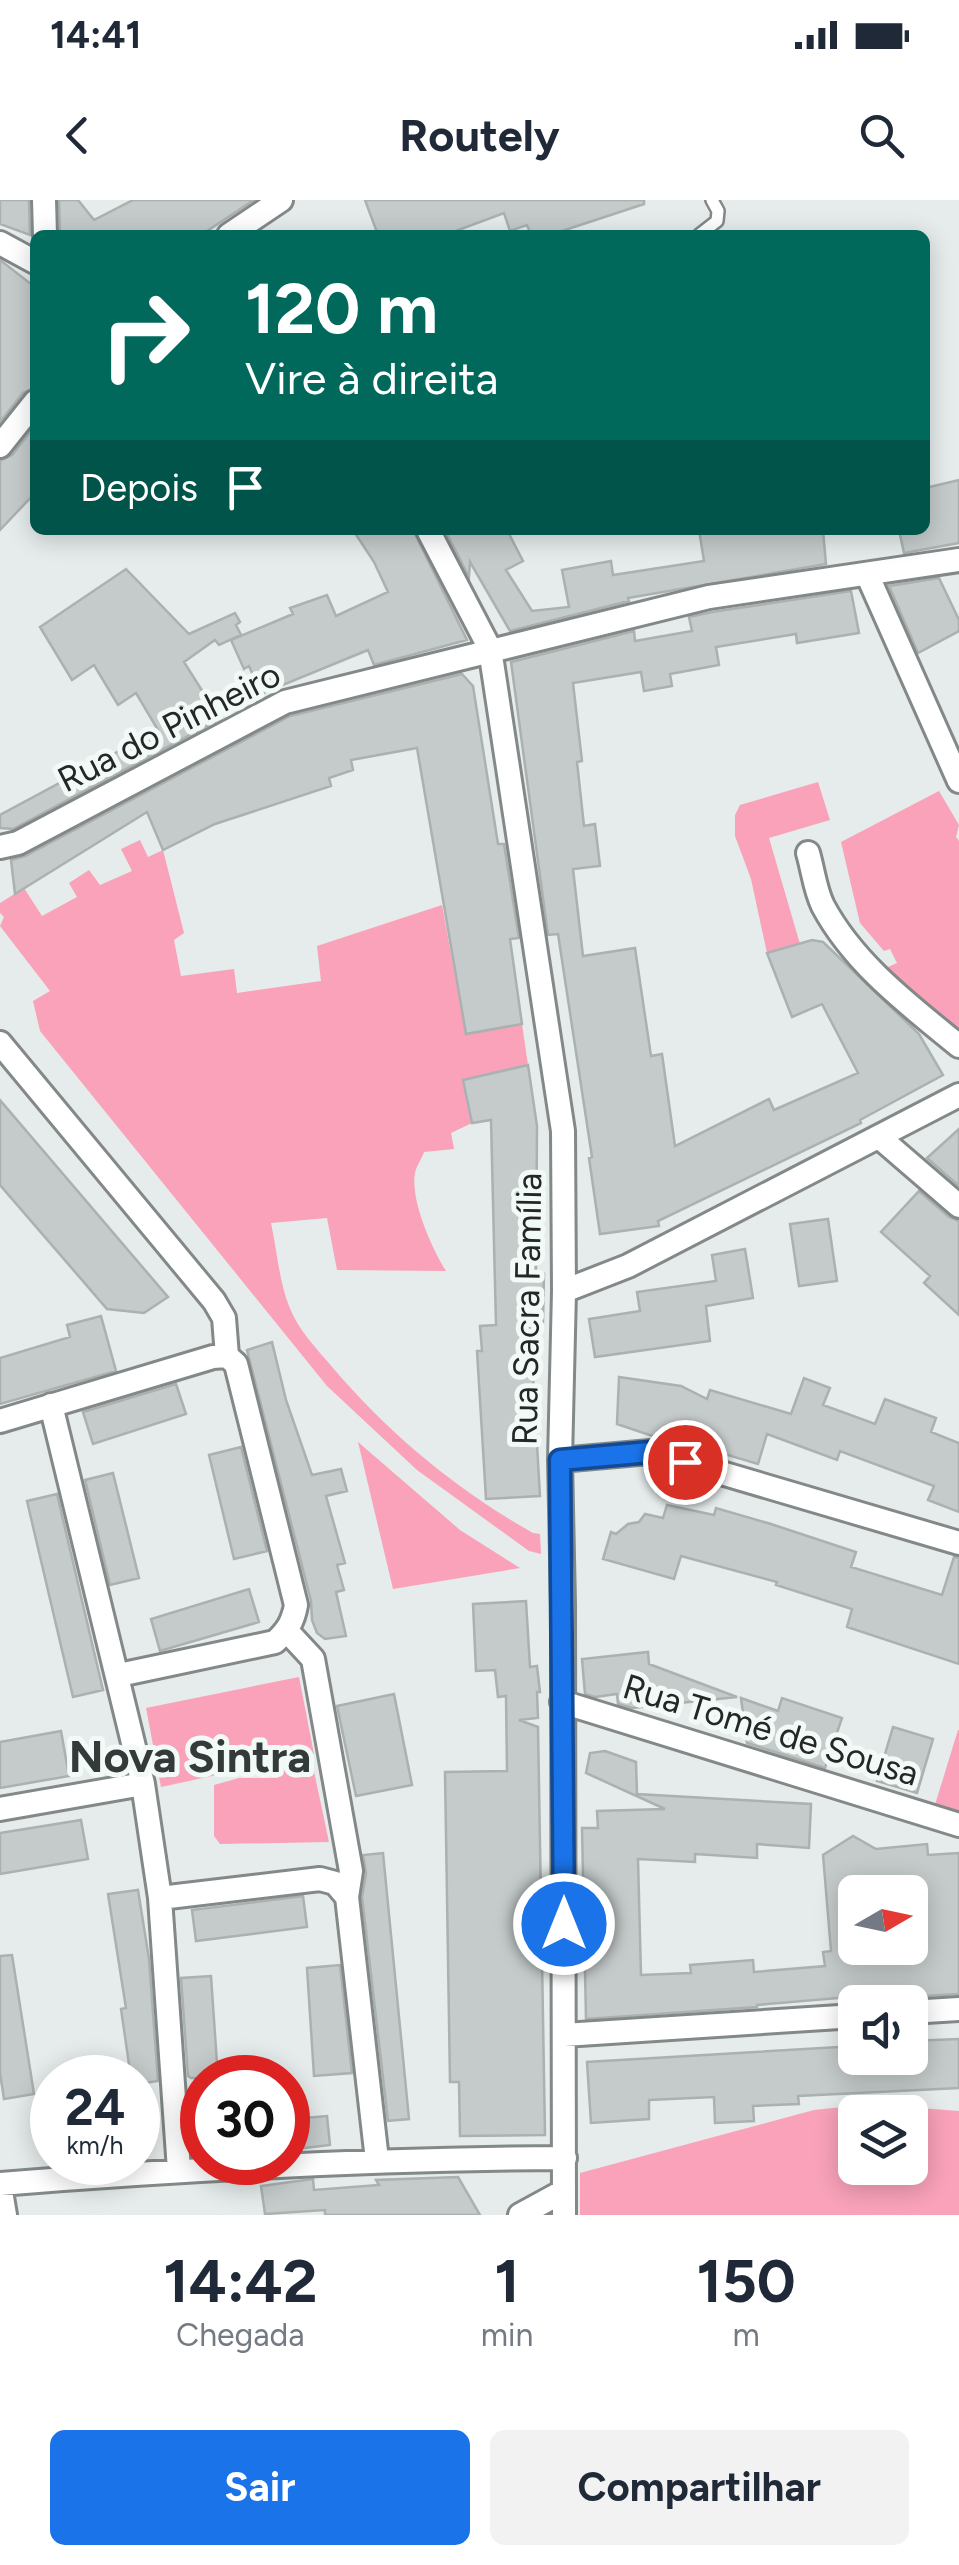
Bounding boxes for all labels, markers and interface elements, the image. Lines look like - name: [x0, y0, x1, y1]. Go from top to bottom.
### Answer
- text: 14:41: [50, 12, 142, 58]
- icon: back: [50, 108, 105, 163]
- text: Routely: [399, 108, 560, 162]
- icon: search: [854, 108, 909, 163]
- text: 120 m: [245, 266, 438, 351]
- icon: right: [80, 270, 210, 400]
- text: Vire à direita: [245, 351, 498, 405]
- icon: arrive: [218, 460, 273, 515]
- text: Depois: [80, 465, 198, 511]
- street label: Rua do Pinheiro: [51, 653, 287, 801]
- street label: Rua Sacra Família: [504, 1172, 550, 1446]
- pin: [643, 1420, 728, 1505]
- icon: arrive: [658, 1435, 713, 1490]
- street label: Rua Tomé de Sousa: [618, 1665, 924, 1795]
- district label: Nova Sintra: [69, 1729, 311, 1783]
- position arrow: [512, 1872, 616, 1976]
- north arrow: [838, 1875, 928, 1965]
- map controls: [838, 1875, 928, 2185]
- button: sound: [838, 1985, 928, 2075]
- speed limit sign: 30: [180, 2055, 310, 2185]
- text: 24: [65, 2077, 125, 2138]
- button: layers: [838, 2095, 928, 2185]
- text: km/h: [66, 2130, 124, 2160]
- text: 14:42: [163, 2245, 317, 2317]
- text: 1: [494, 2245, 520, 2317]
- text: 150: [697, 2245, 796, 2317]
- text: Chegada: [176, 2316, 305, 2354]
- text: min: [481, 2316, 533, 2354]
- text: m: [733, 2316, 760, 2354]
- button: Sair: [50, 2430, 470, 2545]
- button: Compartilhar: [490, 2430, 909, 2545]

